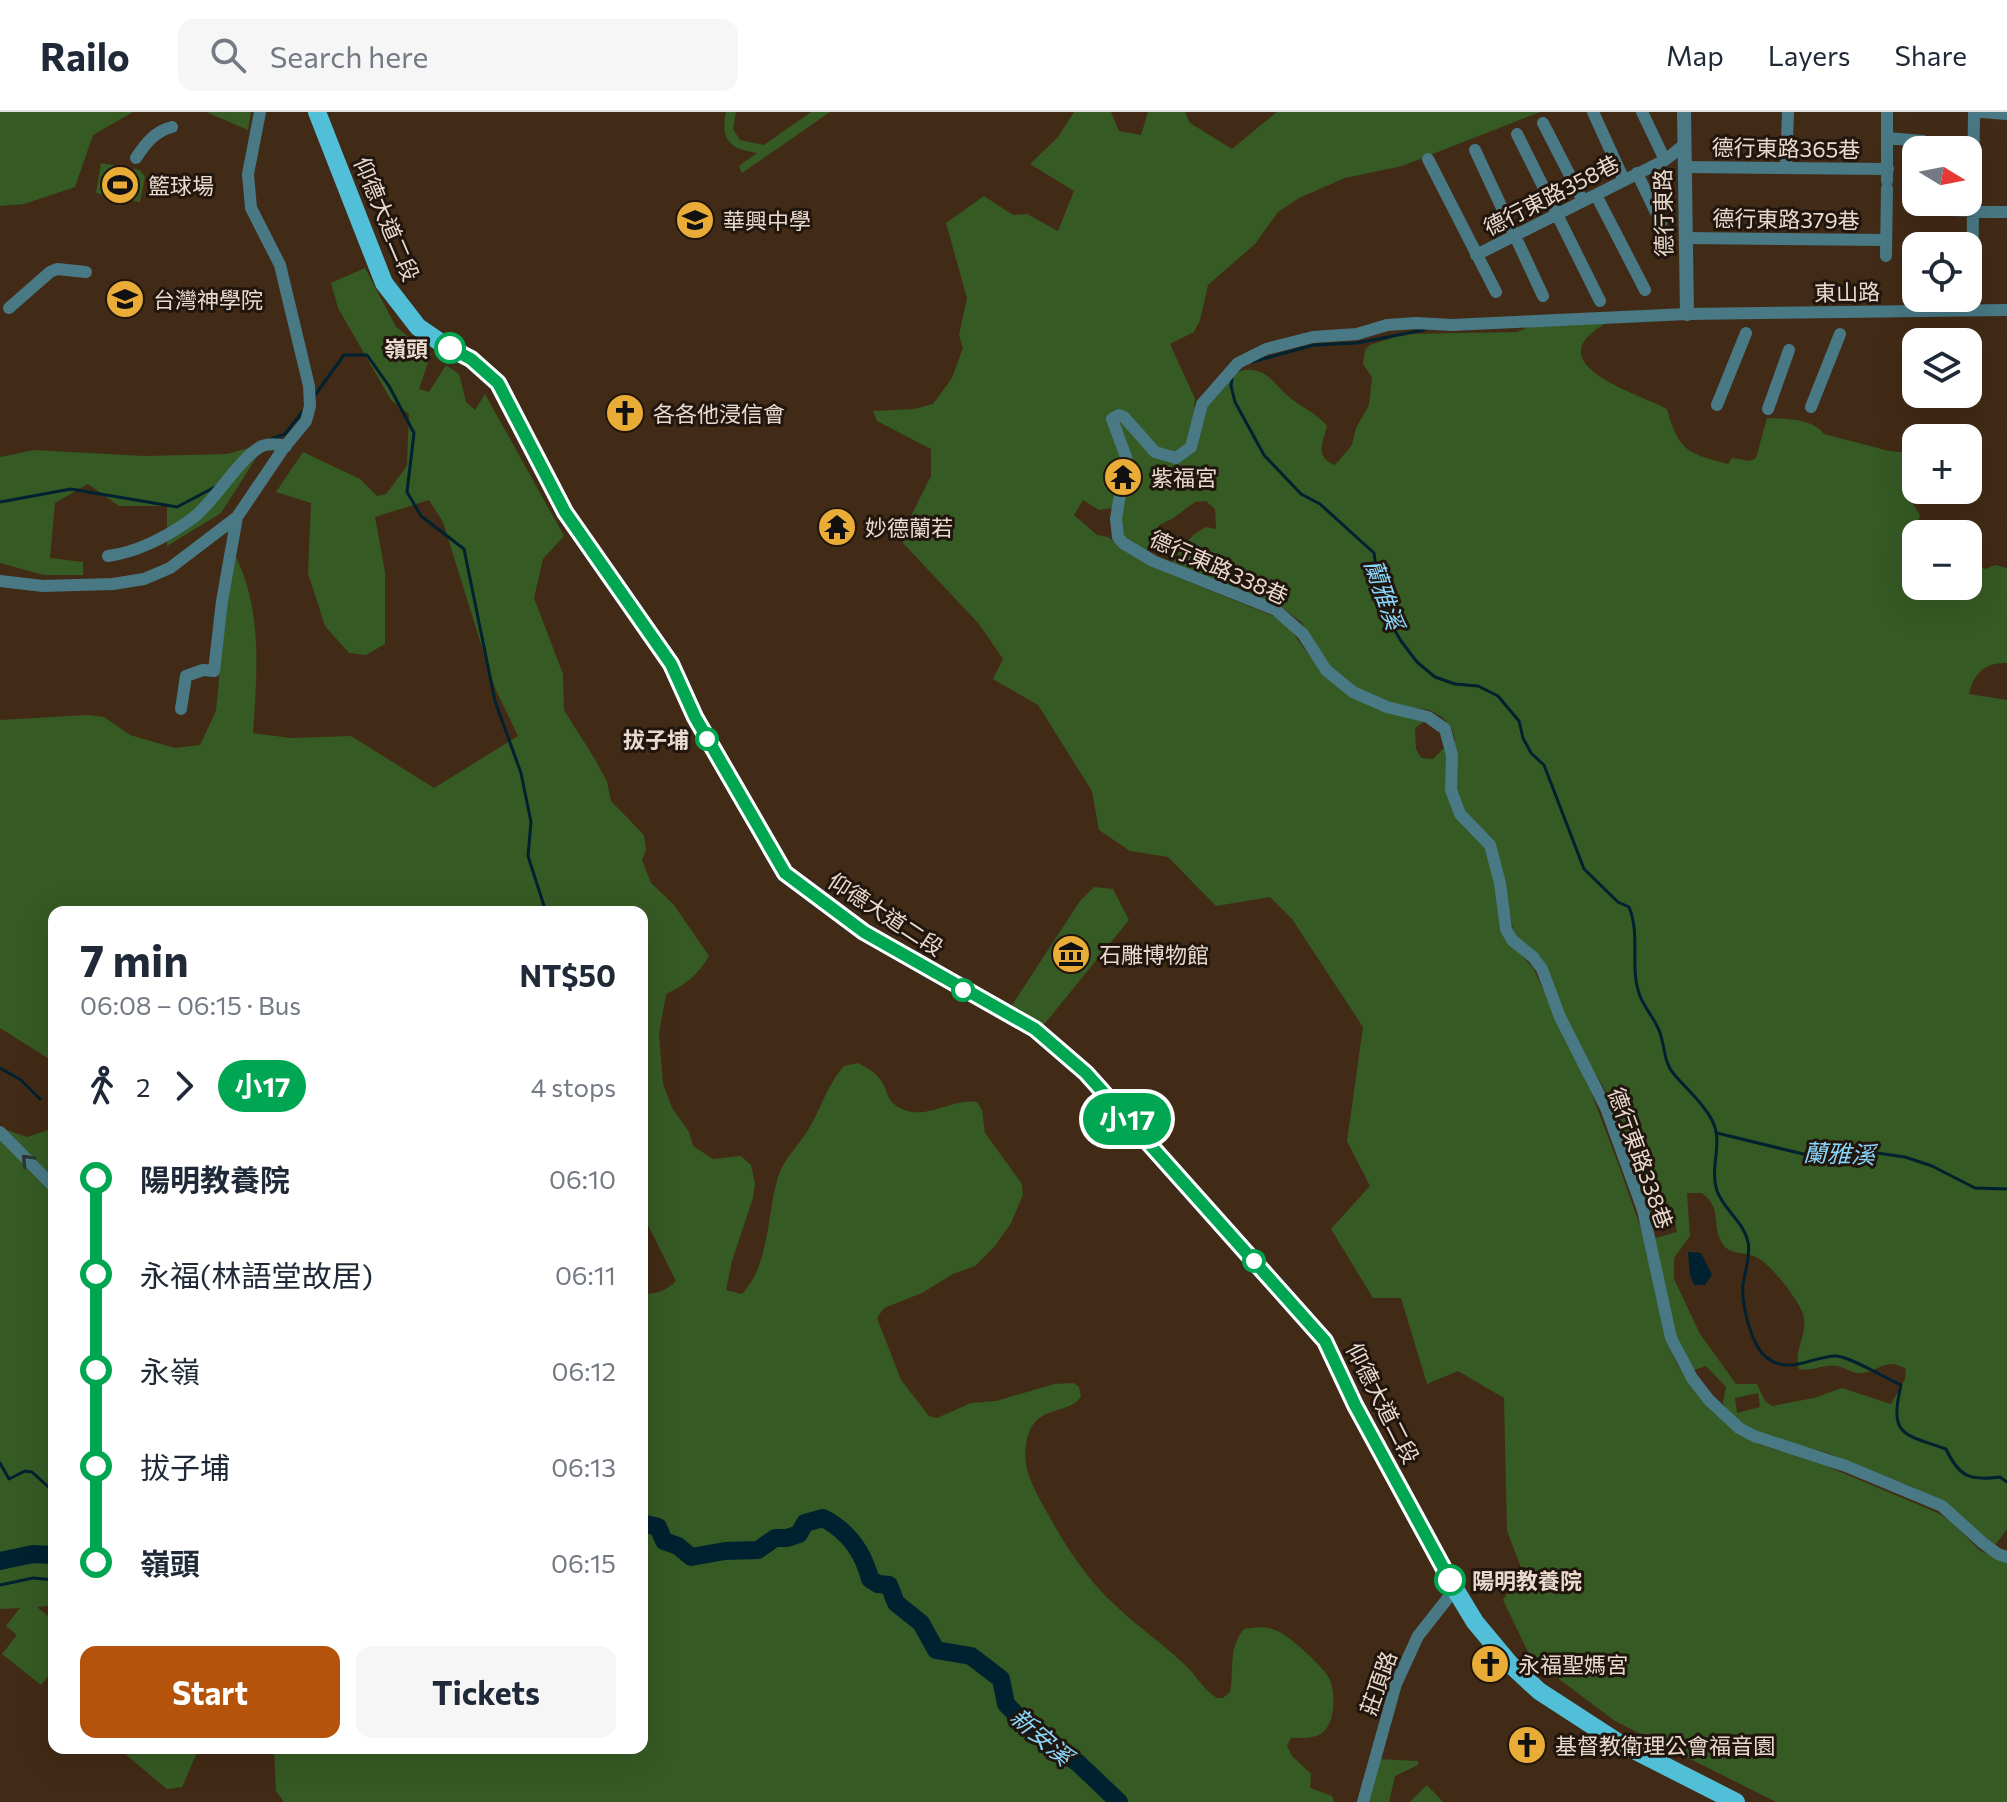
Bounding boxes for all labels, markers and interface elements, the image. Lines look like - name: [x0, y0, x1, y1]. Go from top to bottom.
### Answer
- search box: [178, 19, 738, 91]
- text: Railo: [40, 32, 130, 79]
- icon: search: [206, 33, 250, 77]
- text: Search here: [270, 37, 428, 74]
- text: Map: [1666, 38, 1724, 72]
- text: Layers: [1768, 38, 1850, 72]
- text: Share: [1894, 38, 1967, 72]
- street label: 德行東路365巷: [1712, 133, 1860, 163]
- north arrow: [1902, 136, 1982, 216]
- map controls: [1902, 136, 1982, 600]
- street label: 德行東路358巷: [1479, 149, 1623, 241]
- street label: 仰德大道二段: [349, 153, 425, 285]
- sports icon: 籃球場: [99, 164, 141, 206]
- street label: 德行東路: [1649, 169, 1677, 257]
- place label: 籃球場: [148, 172, 214, 199]
- school or university icon: 華興中學: [674, 199, 716, 241]
- street label: 德行東路379巷: [1712, 204, 1860, 234]
- place label: 華興中學: [723, 207, 811, 234]
- button: locate: [1902, 232, 1982, 312]
- school or university icon: 台灣神學院: [104, 278, 146, 320]
- street label: 東山路: [1814, 278, 1880, 306]
- place label: 台灣神學院: [153, 286, 263, 313]
- button: layers: [1902, 328, 1982, 408]
- marker: 嶺頭: [435, 333, 465, 363]
- place label: 嶺頭: [384, 335, 428, 362]
- church icon: 各各他浸信會: [604, 392, 646, 434]
- place label: 各各他浸信會: [653, 400, 785, 427]
- button: +: [1902, 424, 1982, 504]
- temple icon: 紫福宮: [1102, 456, 1144, 498]
- place label: 紫福宮: [1151, 464, 1217, 491]
- temple icon: 妙德蘭若: [816, 506, 858, 548]
- place label: 妙德蘭若: [865, 514, 953, 541]
- button: −: [1902, 520, 1982, 600]
- street label: 德行東路338巷: [1146, 524, 1292, 610]
- water label: 蘭雅溪: [1360, 555, 1411, 636]
- place label: 拔子埔: [623, 726, 689, 753]
- marker: 拔子埔: [696, 728, 718, 750]
- street label: 仰德大道二段: [823, 867, 949, 961]
- text: 7 min: [80, 932, 189, 986]
- museum icon: 石雕博物館: [1050, 933, 1092, 975]
- place label: 石雕博物館: [1099, 941, 1209, 968]
- text: NT$50: [519, 956, 616, 993]
- unlabelled marker: [952, 979, 974, 1001]
- text: 06:08 – 06:15 · Bus: [80, 989, 301, 1020]
- icon: walk: [80, 1064, 124, 1108]
- icon: forward: [162, 1064, 206, 1108]
- text: 小17: [234, 1069, 290, 1103]
- text: 2: [136, 1071, 150, 1102]
- text: 4 stops: [531, 1071, 616, 1102]
- street label: 德行東路338巷: [1603, 1084, 1679, 1232]
- line badge: 小17: [1081, 1093, 1173, 1145]
- text: 小17: [1099, 1102, 1155, 1136]
- water label: 蘭雅溪: [1803, 1137, 1878, 1169]
- one-way arrow: [22, 1155, 36, 1169]
- text: 陽明教養院: [140, 1160, 290, 1197]
- text: 06:10: [549, 1163, 616, 1194]
- unlabelled marker: [1243, 1250, 1265, 1272]
- text: 永福(林語堂故居): [140, 1256, 373, 1293]
- text: 06:11: [555, 1259, 616, 1290]
- street label: 仰德大道二段: [1341, 1338, 1425, 1468]
- text: 永嶺: [140, 1352, 200, 1389]
- text: 06:12: [552, 1355, 616, 1386]
- text: 拔子埔: [140, 1448, 230, 1485]
- text: 06:13: [551, 1451, 616, 1482]
- text: 嶺頭: [140, 1544, 200, 1581]
- text: 06:15: [551, 1547, 616, 1578]
- marker: 陽明教養院: [1435, 1565, 1465, 1595]
- place label: 陽明教養院: [1472, 1567, 1582, 1594]
- church icon: 永福聖媽宮: [1469, 1643, 1511, 1685]
- button: Start: [80, 1646, 340, 1738]
- button: Tickets: [356, 1646, 616, 1738]
- street label: 莊頂路: [1354, 1647, 1402, 1719]
- place label: 永福聖媽宮: [1518, 1651, 1628, 1678]
- water label: 新安溪: [1005, 1701, 1081, 1773]
- church icon: 基督教衛理公會福音園: [1506, 1724, 1548, 1766]
- place label: 基督教衛理公會福音園: [1555, 1732, 1775, 1759]

